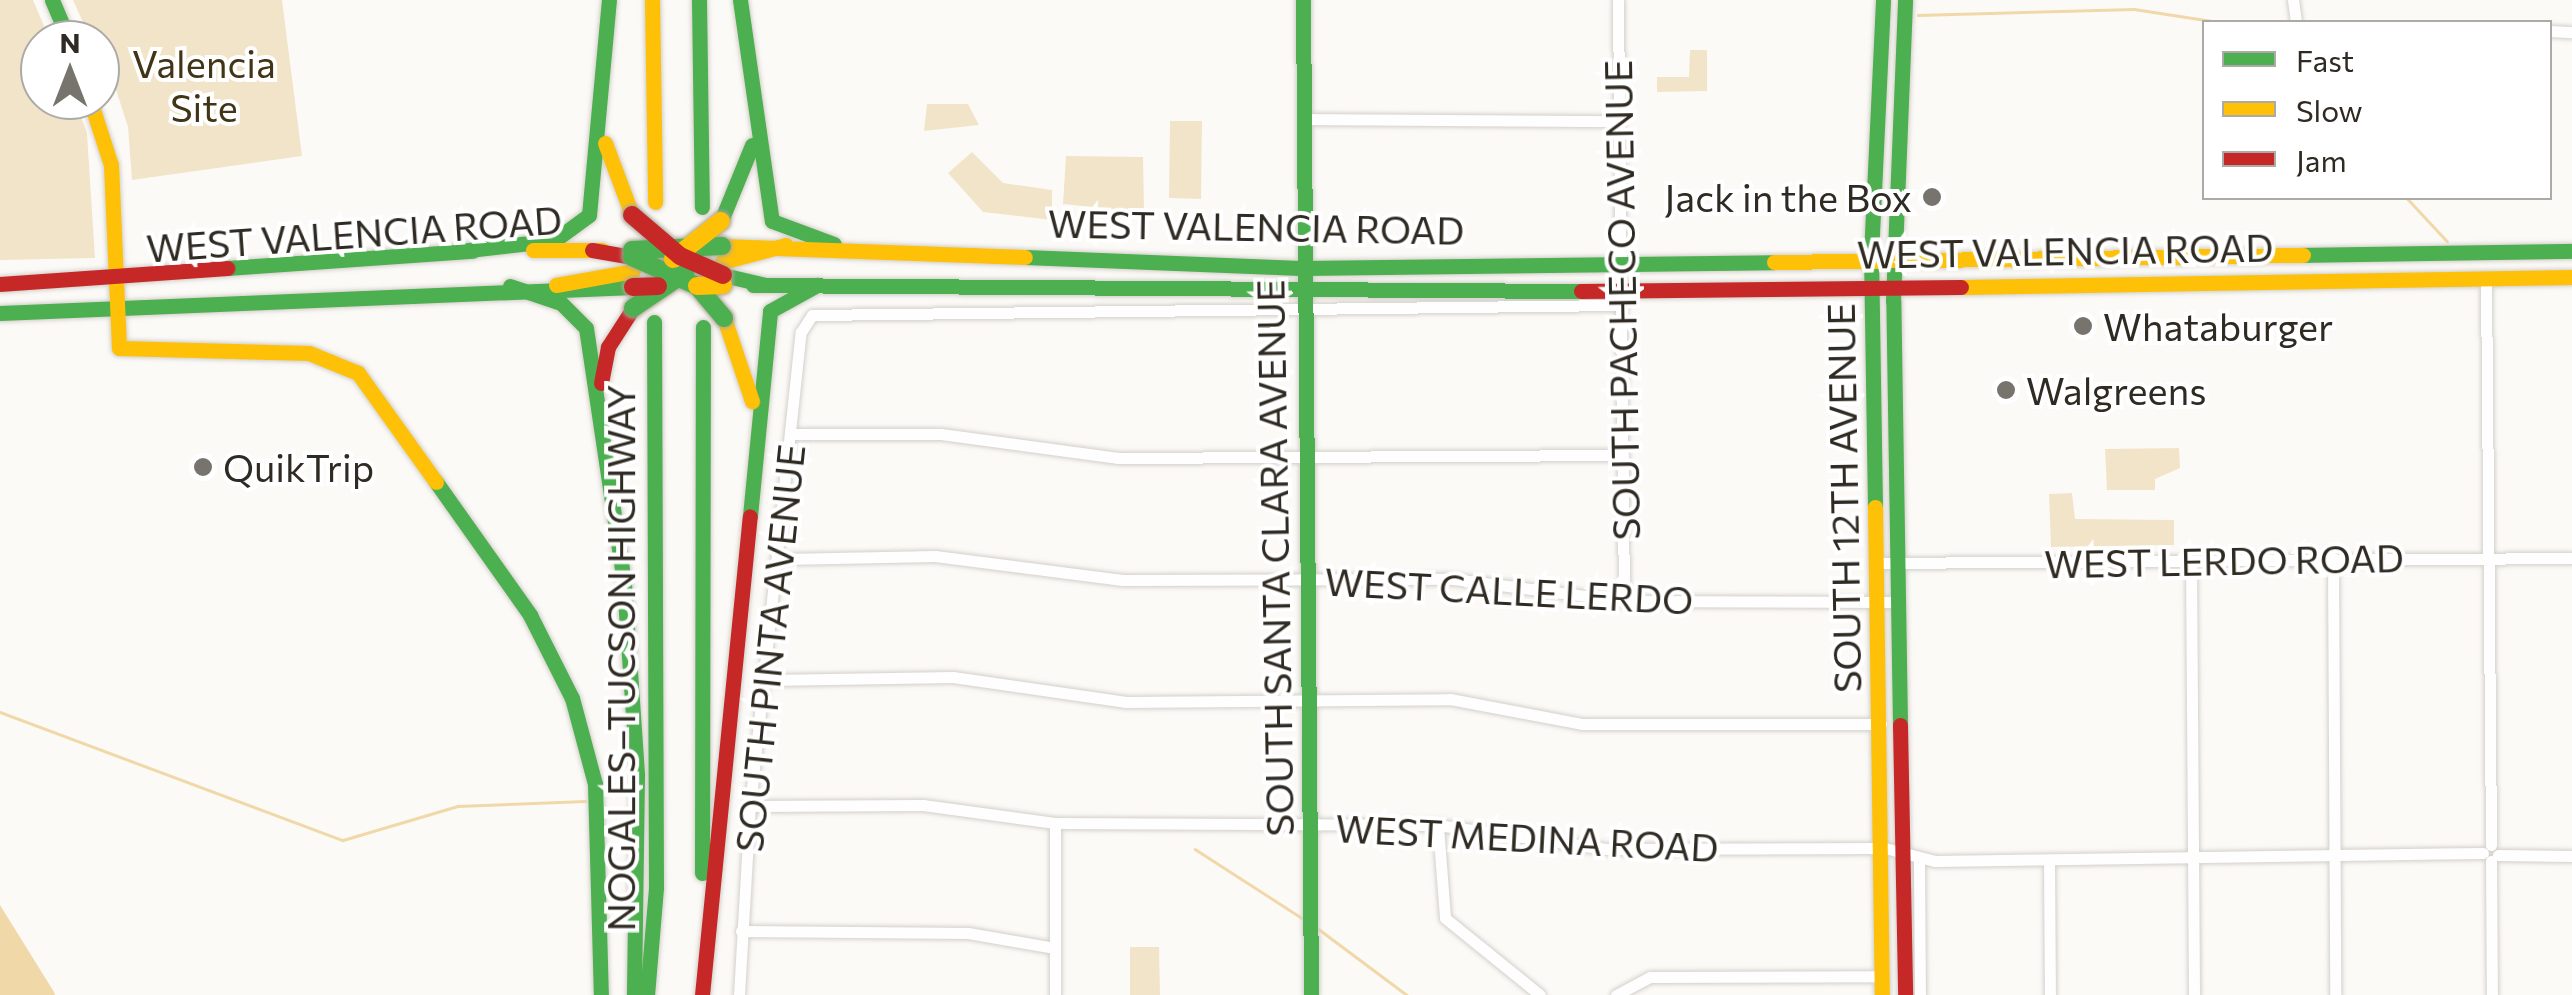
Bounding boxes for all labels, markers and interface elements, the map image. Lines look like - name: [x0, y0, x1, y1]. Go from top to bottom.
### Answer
- north arrow: [20, 20, 120, 120]
- legend: [2202, 20, 2552, 200]
- text: N: [60, 25, 81, 59]
- park label: Valencia Site: [132, 40, 276, 130]
- text: Fast: [2296, 41, 2354, 78]
- street label: SOUTH PACHECO AVENUE: [1594, 59, 1648, 541]
- text: Slow: [2296, 91, 2363, 128]
- text: Jam: [2296, 141, 2347, 178]
- place label: Jack in the Box: [1664, 174, 1912, 220]
- marker: Jack in the Box: [1921, 186, 1943, 208]
- street label: WEST VALENCIA ROAD: [145, 196, 563, 270]
- street label: WEST VALENCIA ROAD: [1047, 200, 1465, 252]
- street label: WEST VALENCIA ROAD: [1856, 224, 2274, 276]
- street label: SOUTH SANTA CLARA AVENUE: [1246, 279, 1302, 837]
- street label: SOUTH 12TH AVENUE: [1817, 303, 1869, 693]
- place label: Whataburger: [2103, 303, 2333, 349]
- marker: Whataburger: [2072, 315, 2094, 337]
- place label: Walgreens: [2026, 367, 2207, 413]
- marker: Walgreens: [1995, 379, 2017, 401]
- street label: NOGALES–TUCSON HIGHWAY: [597, 384, 643, 932]
- street label: SOUTH PINTA AVENUE: [725, 442, 813, 854]
- place label: QuikTrip: [223, 444, 374, 490]
- marker: QuikTrip: [192, 456, 214, 478]
- street label: WEST LERDO ROAD: [2044, 534, 2404, 586]
- street label: WEST CALLE LERDO: [1323, 558, 1695, 622]
- street label: WEST MEDINA ROAD: [1334, 804, 1720, 870]

